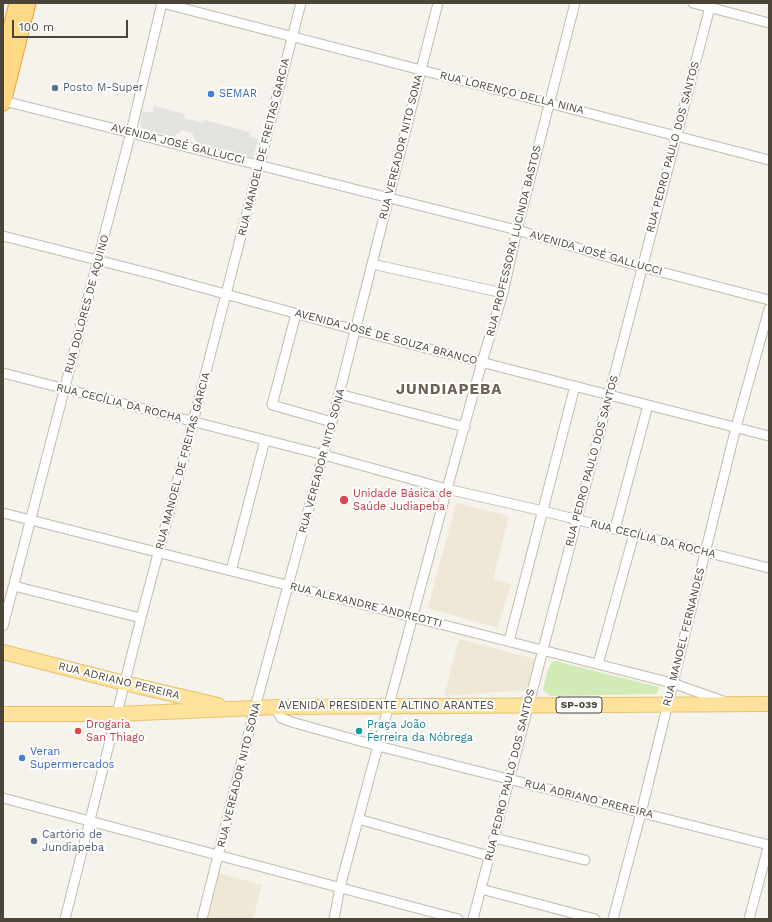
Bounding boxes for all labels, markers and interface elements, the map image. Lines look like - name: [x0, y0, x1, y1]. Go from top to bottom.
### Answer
- scale bar: [14, 12, 130, 38]
- text: 100 m: [19, 20, 54, 34]
- street label: RUA MANOEL DE FREITAS GARCIA: [235, 56, 293, 238]
- street label: RUA PEDRO PAULO DOS SANTOS: [644, 60, 702, 234]
- street label: RUA LORENÇO DELLA NINA: [439, 69, 585, 117]
- street label: RUA VEREADOR NITO SONA: [377, 73, 425, 221]
- place label: Posto M-Super: [63, 81, 143, 95]
- marker: Posto M-Super: [50, 83, 60, 93]
- place label: SEMAR: [219, 87, 257, 101]
- marker: SEMAR: [206, 89, 216, 99]
- street label: AVENIDA JOSÉ GALLUCCI: [110, 121, 246, 167]
- street label: RUA PROFESSORA LUCINDA BASTOS: [484, 144, 544, 338]
- street label: AVENIDA JOSÉ GALLUCCI: [528, 228, 664, 278]
- street label: RUA DOLORES DE AQUINO: [62, 233, 112, 375]
- street label: AVENIDA JOSÉ DE SOUZA BRANCO: [293, 306, 479, 368]
- street label: RUA MANOEL DE FREITAS GARCIA: [153, 371, 213, 551]
- street label: RUA PEDRO PAULO DOS SANTOS: [563, 374, 621, 548]
- street label: RUA CECÍLIA DA ROCHA: [55, 381, 183, 425]
- district label: JUNDIAPEBA: [396, 381, 502, 399]
- street label: RUA VEREADOR NITO SONA: [296, 387, 348, 535]
- place label: Unidade Básica de Saúde Judiapeba: [353, 487, 452, 513]
- marker: Unidade Básica de Saúde Judiapeba: [338, 494, 350, 506]
- street label: RUA CECÍLIA DA ROCHA: [589, 517, 717, 561]
- street label: RUA MANOEL FERNANDES: [660, 566, 708, 708]
- street label: RUA ALEXANDRE ANDREOTTI: [289, 580, 443, 630]
- street label: RUA ADRIANO PEREIRA: [57, 659, 181, 703]
- street label: RUA PEDRO PAULO DOS SANTOS: [482, 688, 538, 862]
- road number: SP-039: [556, 697, 602, 713]
- street label: AVENIDA PRESIDENTE ALTINO ARANTES: [278, 699, 494, 713]
- street label: RUA VEREADOR NITO SONA: [215, 701, 263, 849]
- place label: Drogaria San Thiago: [86, 718, 145, 744]
- place label: Praça João Ferreira da Nóbrega: [367, 718, 473, 744]
- marker: Drogaria San Thiago: [73, 726, 83, 736]
- marker: Praça João Ferreira da Nóbrega: [354, 726, 364, 736]
- place label: Veran Supermercados: [30, 745, 114, 771]
- marker: Veran Supermercados: [17, 753, 27, 763]
- street label: RUA ADRIANO PREREIRA: [523, 777, 655, 821]
- place label: Cartório de Jundiapeba: [42, 828, 104, 854]
- marker: Cartório de Jundiapeba: [29, 836, 39, 846]

